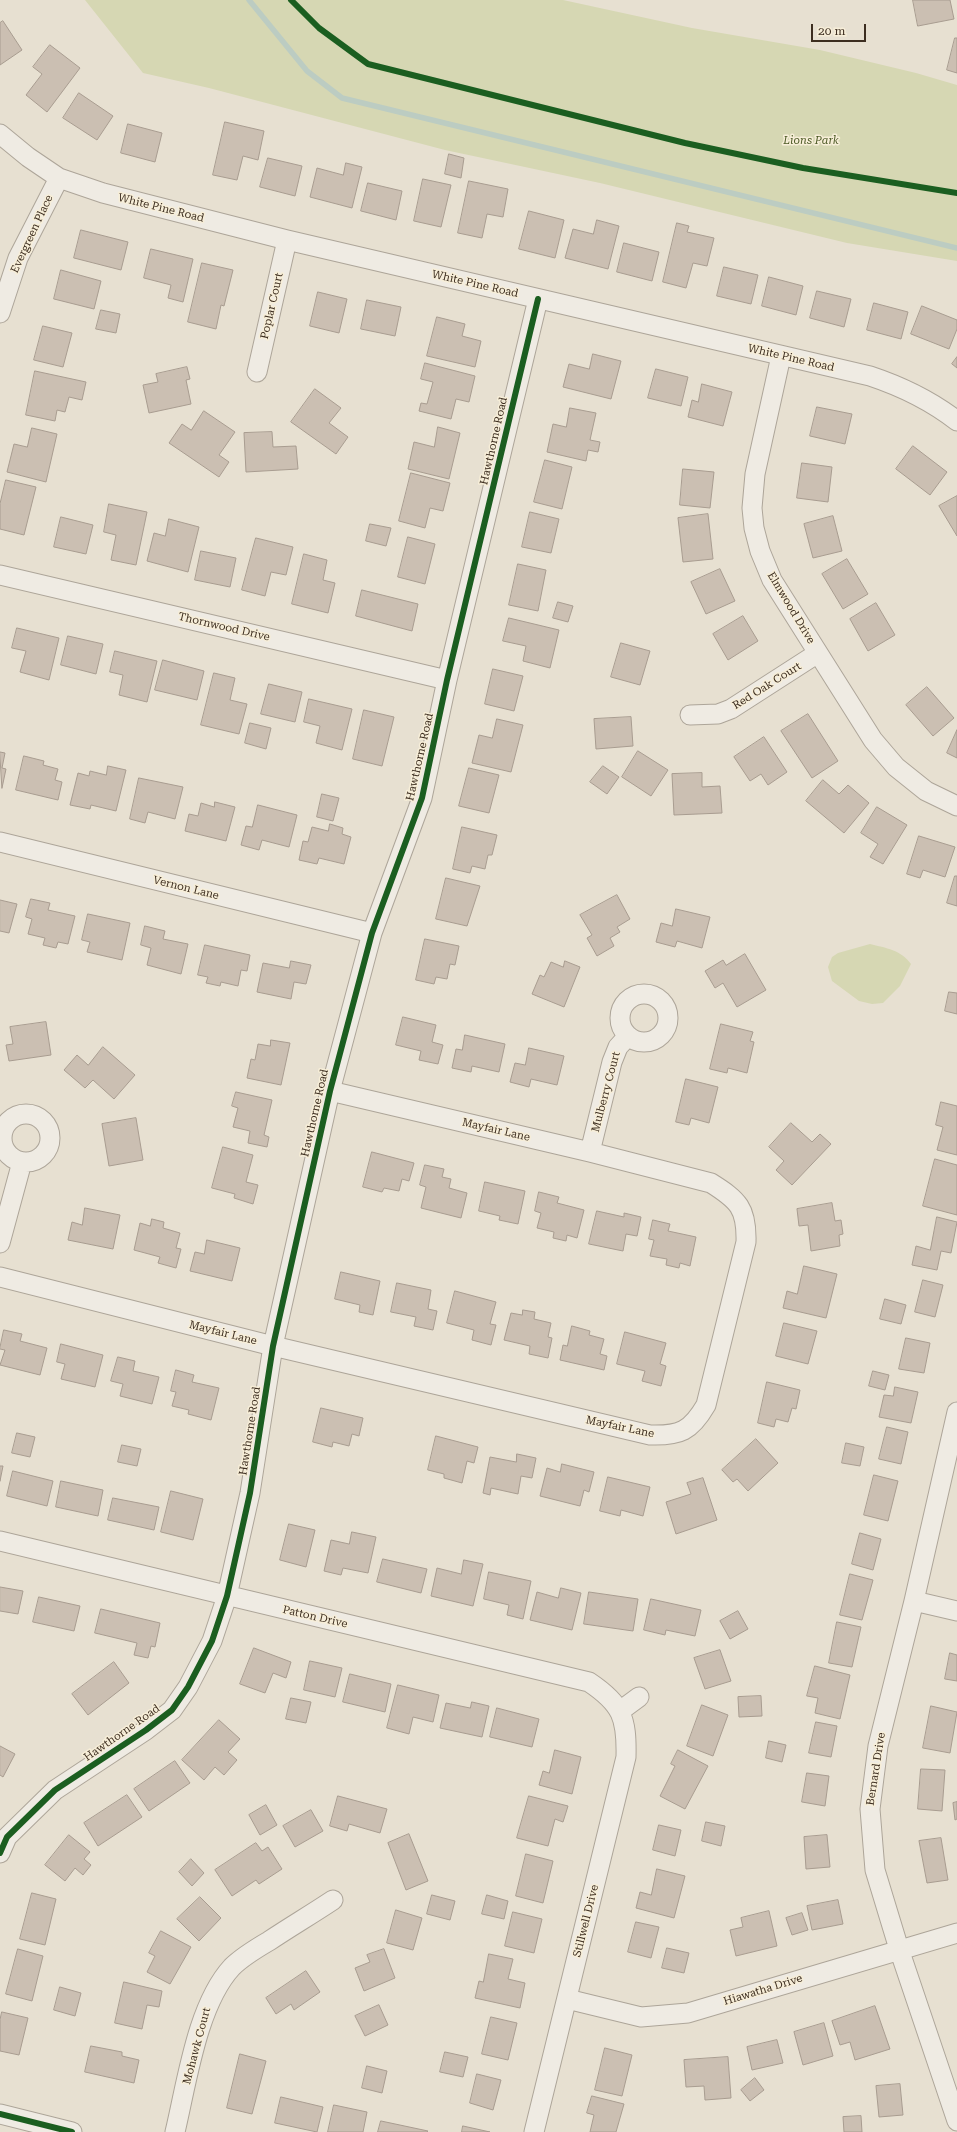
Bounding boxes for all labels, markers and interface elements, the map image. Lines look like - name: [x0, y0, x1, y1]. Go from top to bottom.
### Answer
- scale bar: [813, 16, 868, 42]
- text: 20 m: [818, 24, 845, 38]
- park label: Lions Park: [783, 134, 839, 148]
- street label: White Pine Road: [117, 191, 205, 225]
- street label: Evergreen Place: [8, 193, 56, 275]
- street label: White Pine Road: [430, 268, 520, 300]
- street label: Poplar Court: [258, 271, 286, 341]
- street label: White Pine Road: [746, 342, 836, 374]
- street label: Hawthorne Road: [477, 396, 511, 486]
- street label: Elmwood Drive: [764, 570, 818, 646]
- street label: Thornwood Drive: [177, 610, 271, 644]
- street label: Red Oak Court: [730, 660, 804, 712]
- street label: Hawthorne Road: [403, 712, 437, 802]
- street label: Vernon Lane: [152, 873, 220, 903]
- street label: Mulberry Court: [589, 1050, 623, 1134]
- street label: Hawthorne Road: [298, 1068, 332, 1158]
- street label: Mayfair Lane: [461, 1116, 531, 1144]
- street label: Mayfair Lane: [188, 1318, 258, 1348]
- street label: Hawthorne Road: [236, 1386, 264, 1476]
- street label: Mayfair Lane: [585, 1413, 655, 1441]
- street label: Patton Drive: [281, 1603, 349, 1631]
- street label: Hawthorne Road: [81, 1702, 163, 1764]
- street label: Bernard Drive: [864, 1731, 888, 1807]
- street label: Stillwell Drive: [571, 1883, 601, 1959]
- street label: Hiawatha Drive: [722, 1972, 804, 2008]
- street label: Mohawk Court: [180, 2006, 214, 2086]

